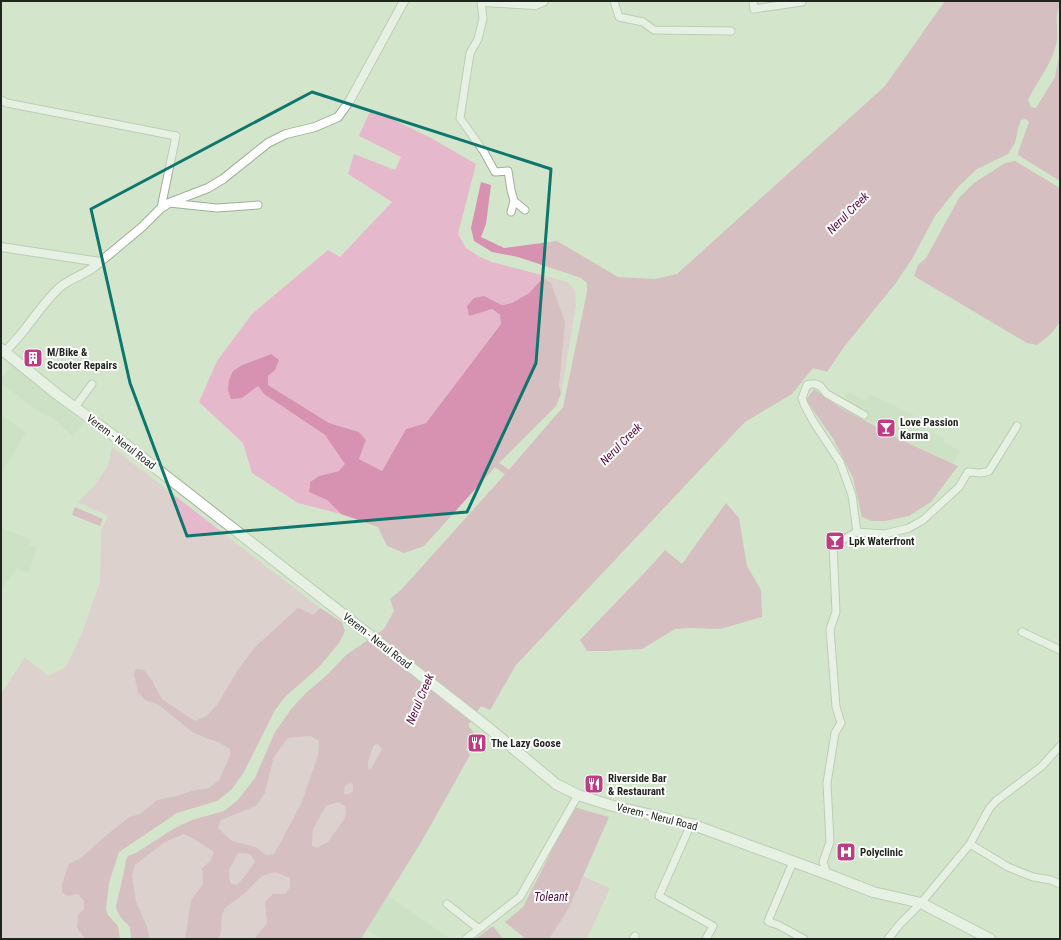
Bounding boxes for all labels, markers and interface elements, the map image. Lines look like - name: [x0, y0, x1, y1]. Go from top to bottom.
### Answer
- water label: Nerul Creek: [824, 189, 872, 237]
- place label: M/Bike & Scooter Repairs: [47, 346, 117, 372]
- building icon: M/Bike & Scooter Repairs: [22, 347, 44, 369]
- street label: Verem - Nerul Road: [84, 412, 158, 472]
- place label: Love Passion Karma: [900, 416, 958, 442]
- bar icon: Love Passion Karma: [875, 417, 897, 439]
- water label: Nerul Creek: [597, 420, 645, 468]
- bar icon: Lpk Waterfront: [824, 530, 846, 552]
- place label: Lpk Waterfront: [849, 535, 915, 548]
- street label: Verem - Nerul Road: [340, 610, 414, 672]
- water label: Nerul Creek: [403, 671, 437, 726]
- restaurant icon: The Lazy Goose: [466, 732, 488, 754]
- place label: The Lazy Goose: [491, 737, 561, 750]
- place label: Riverside Bar & Restaurant: [608, 772, 667, 798]
- restaurant icon: Riverside Bar & Restaurant: [583, 773, 605, 795]
- street label: Verem - Nerul Road: [615, 801, 699, 833]
- hospital icon: Polyclinic: [835, 841, 857, 863]
- place label: Polyclinic: [860, 846, 903, 859]
- water label: Toleant: [534, 890, 569, 904]

